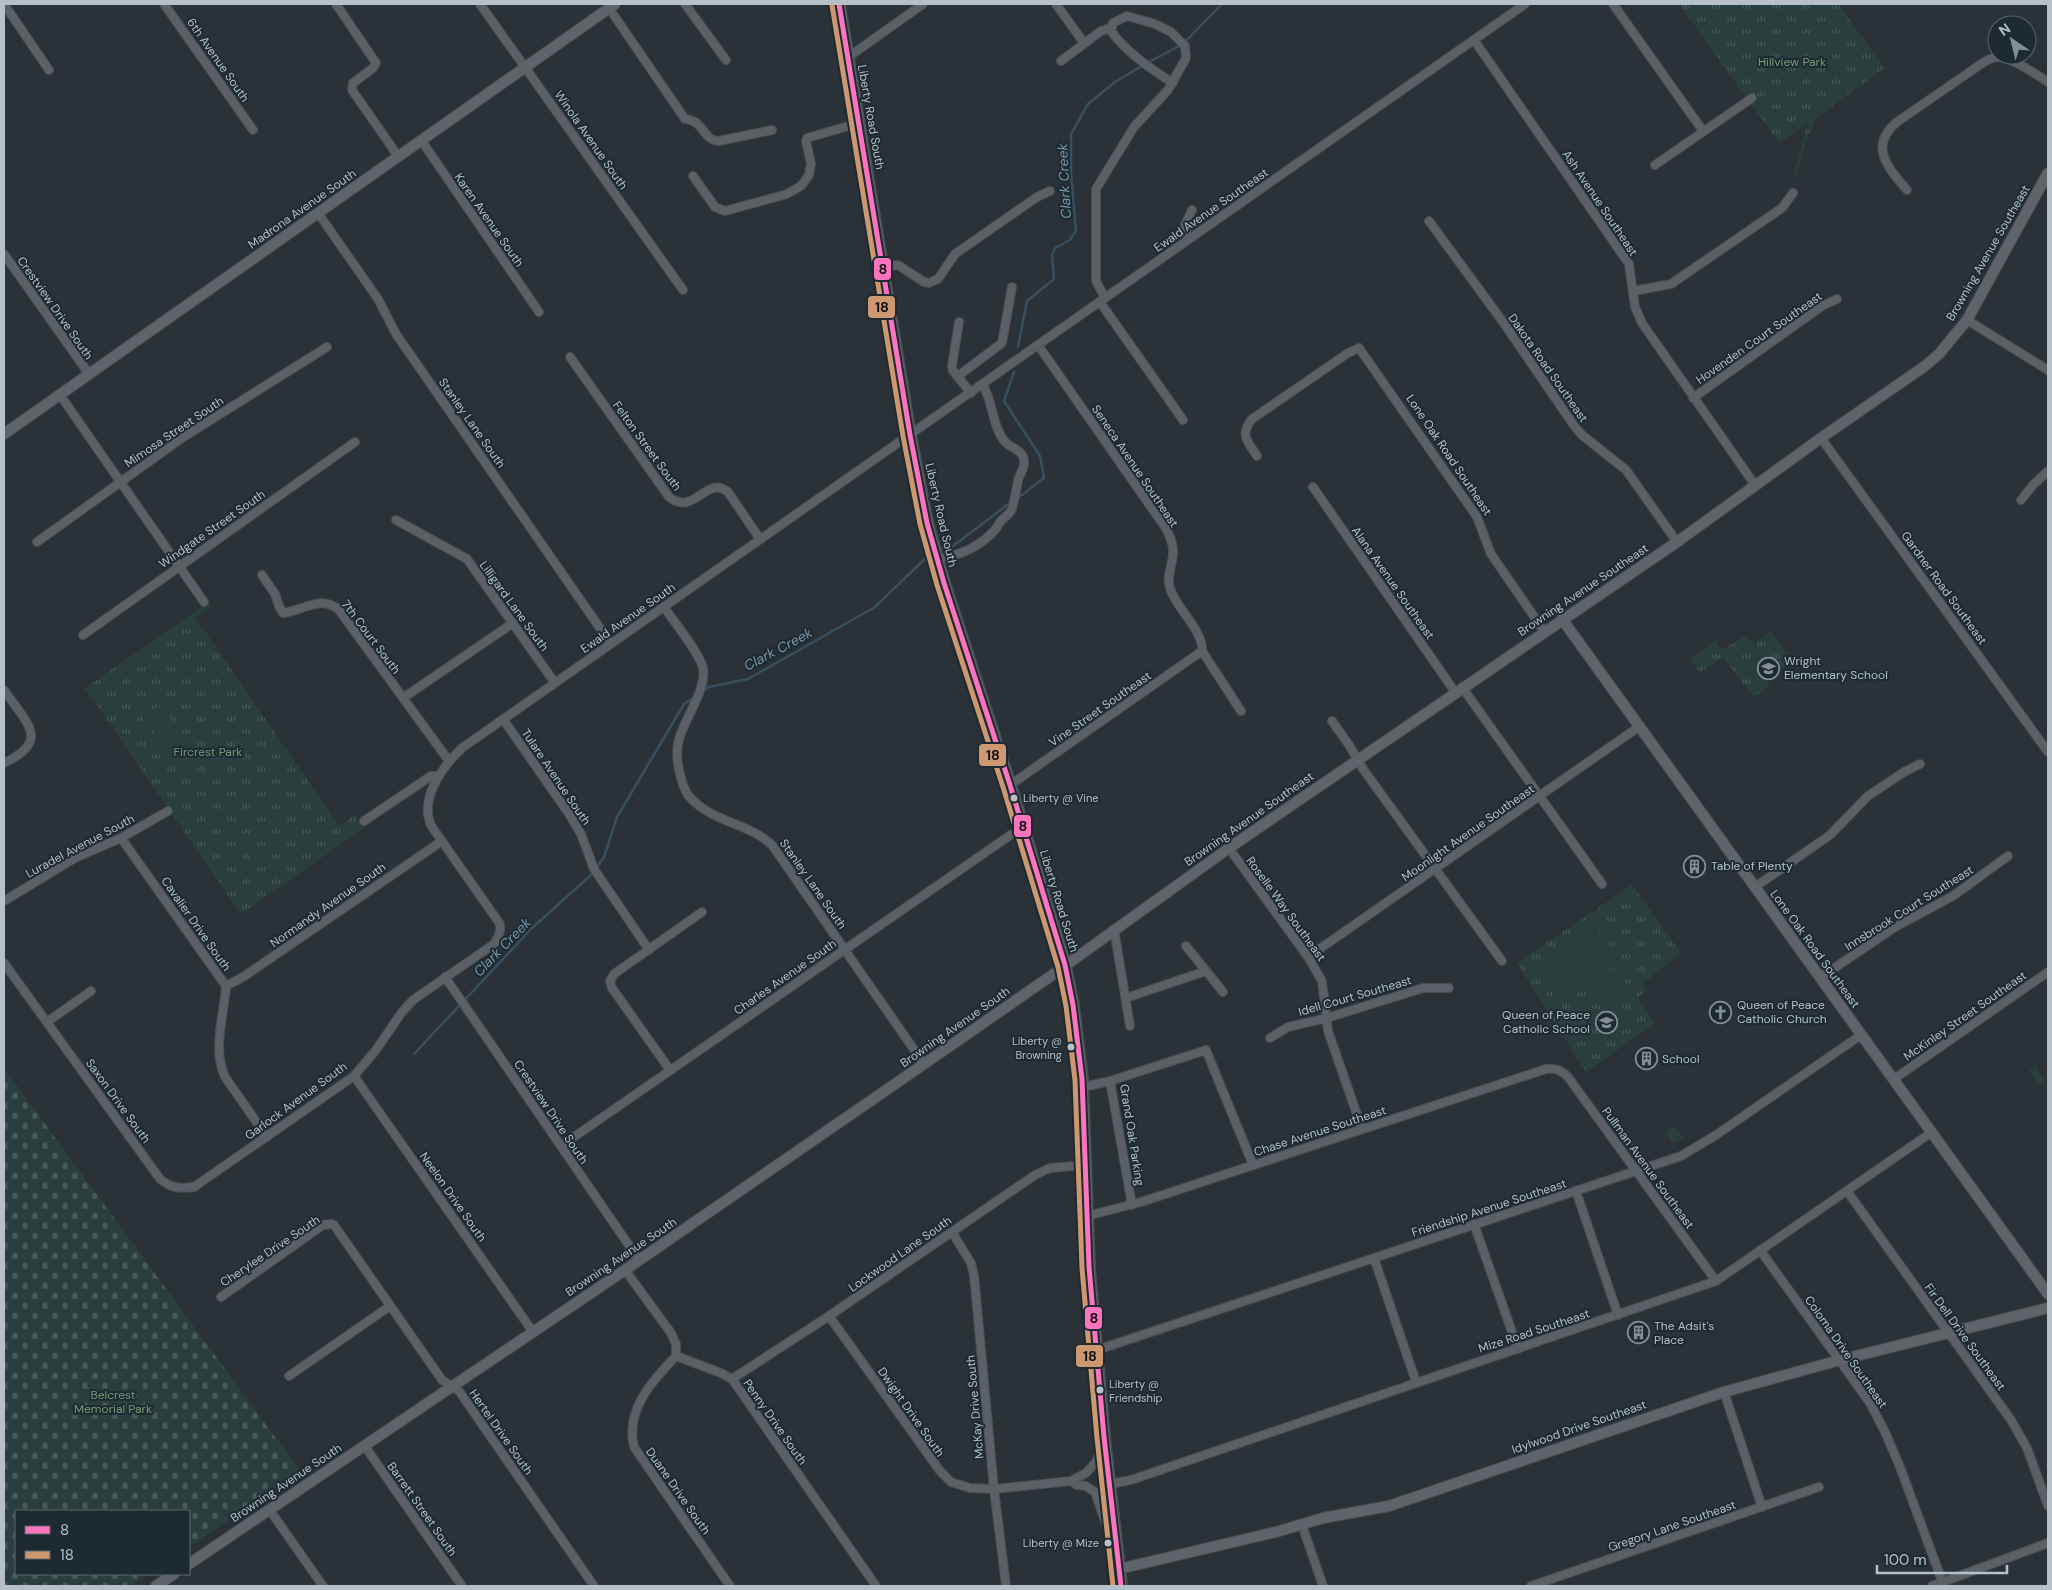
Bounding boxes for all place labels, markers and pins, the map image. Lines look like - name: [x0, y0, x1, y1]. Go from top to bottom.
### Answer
- place label: Wright Elementary School: [1784, 653, 1888, 683]
- school or university icon: Wright Elementary School: [1756, 656, 1780, 680]
- place label: Liberty @ Vine: [1023, 791, 1099, 805]
- marker: Liberty @ Vine: [1009, 793, 1019, 803]
- building icon: Table of Plenty: [1683, 854, 1707, 878]
- place label: Table of Plenty: [1711, 858, 1793, 874]
- place label: Queen of Peace Catholic Church: [1737, 997, 1827, 1027]
- church icon: Queen of Peace Catholic Church: [1709, 1000, 1733, 1024]
- place label: Queen of Peace Catholic School: [1502, 1007, 1590, 1037]
- school or university icon: Queen of Peace Catholic School: [1594, 1010, 1618, 1034]
- place label: Liberty @ Browning: [1012, 1034, 1062, 1062]
- marker: Liberty @ Browning: [1066, 1042, 1076, 1052]
- building icon: School: [1634, 1047, 1658, 1071]
- place label: School: [1662, 1051, 1700, 1067]
- place label: The Adsit's Place: [1654, 1318, 1714, 1348]
- building icon: The Adsit's Place: [1626, 1321, 1650, 1345]
- place label: Liberty @ Friendship: [1109, 1377, 1163, 1405]
- marker: Liberty @ Friendship: [1095, 1385, 1105, 1395]
- place label: Liberty @ Mize: [1023, 1536, 1099, 1550]
- marker: Liberty @ Mize: [1103, 1538, 1113, 1548]

